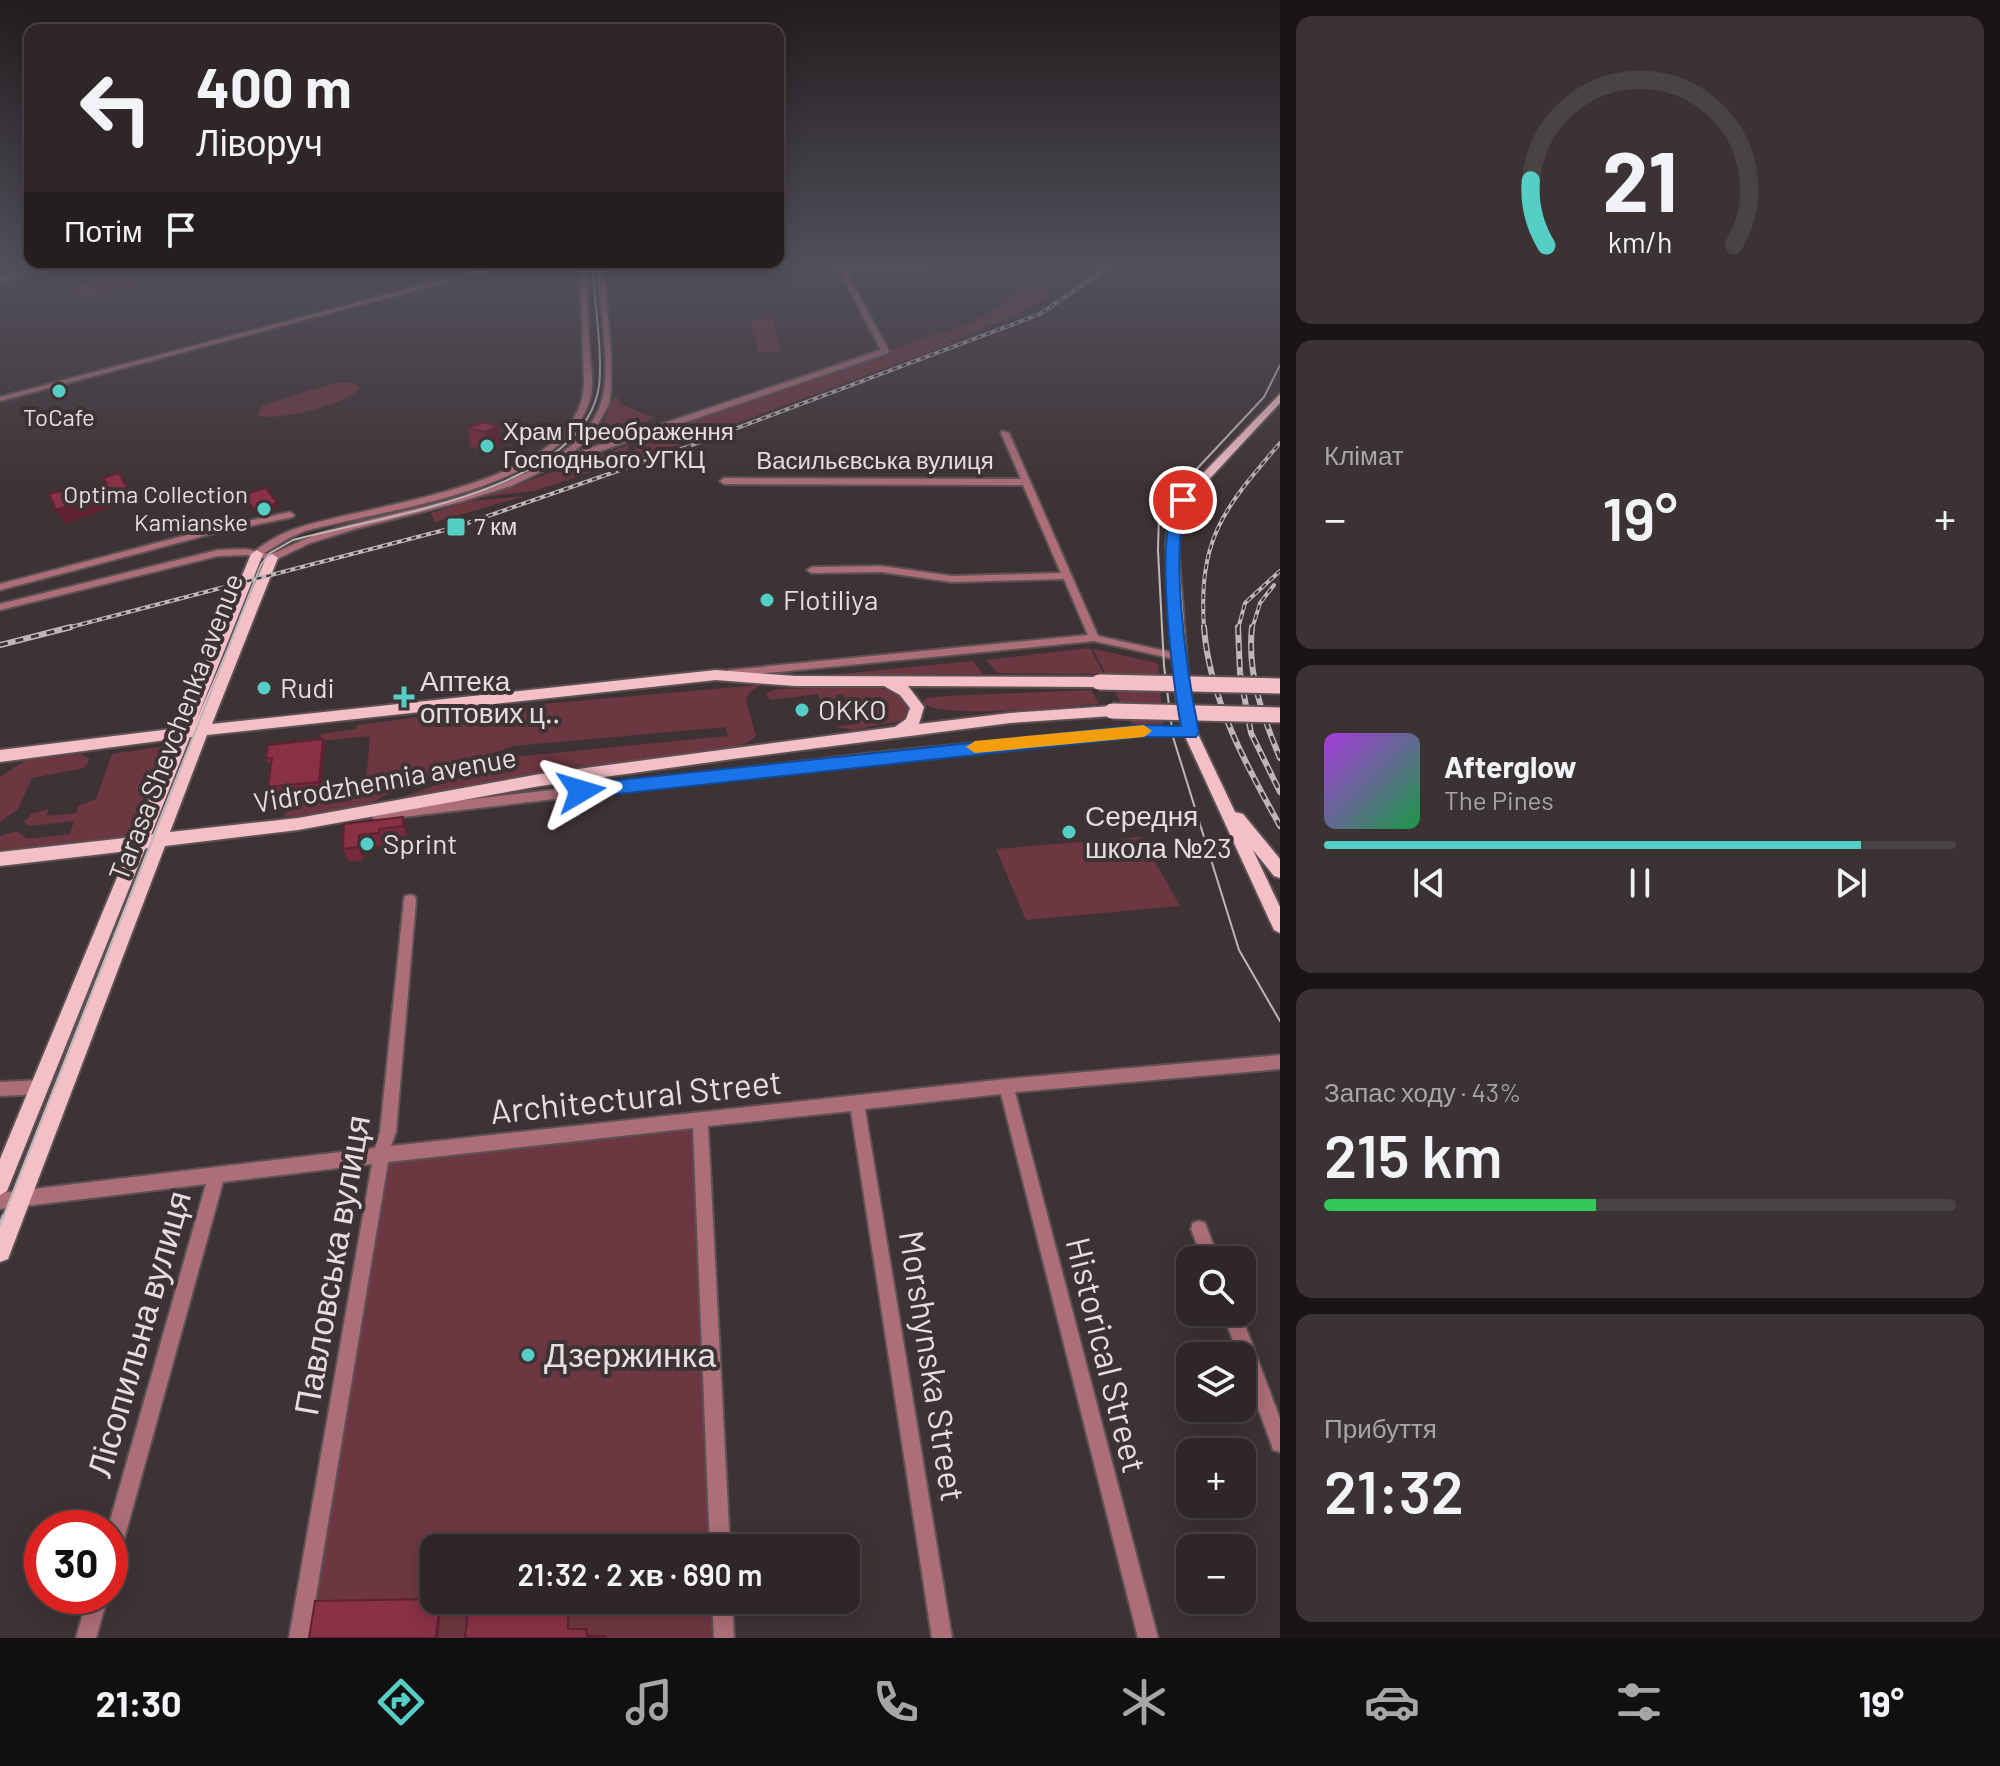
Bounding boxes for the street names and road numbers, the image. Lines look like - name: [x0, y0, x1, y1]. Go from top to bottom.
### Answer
- street label: Васильєвська вулиця: [756, 445, 994, 474]
- street label: Tarasa Shevchenka avenue: [101, 568, 249, 885]
- street label: Vidrodzhennia avenue: [251, 739, 519, 819]
- street label: Architectural Street: [488, 1060, 784, 1131]
- street label: Павловська вулиця: [284, 1112, 377, 1418]
- street label: Лісопильна вулиця: [77, 1186, 198, 1481]
- street label: Morshynska Street: [892, 1227, 975, 1504]
- street label: Historical Street: [1058, 1233, 1157, 1477]

